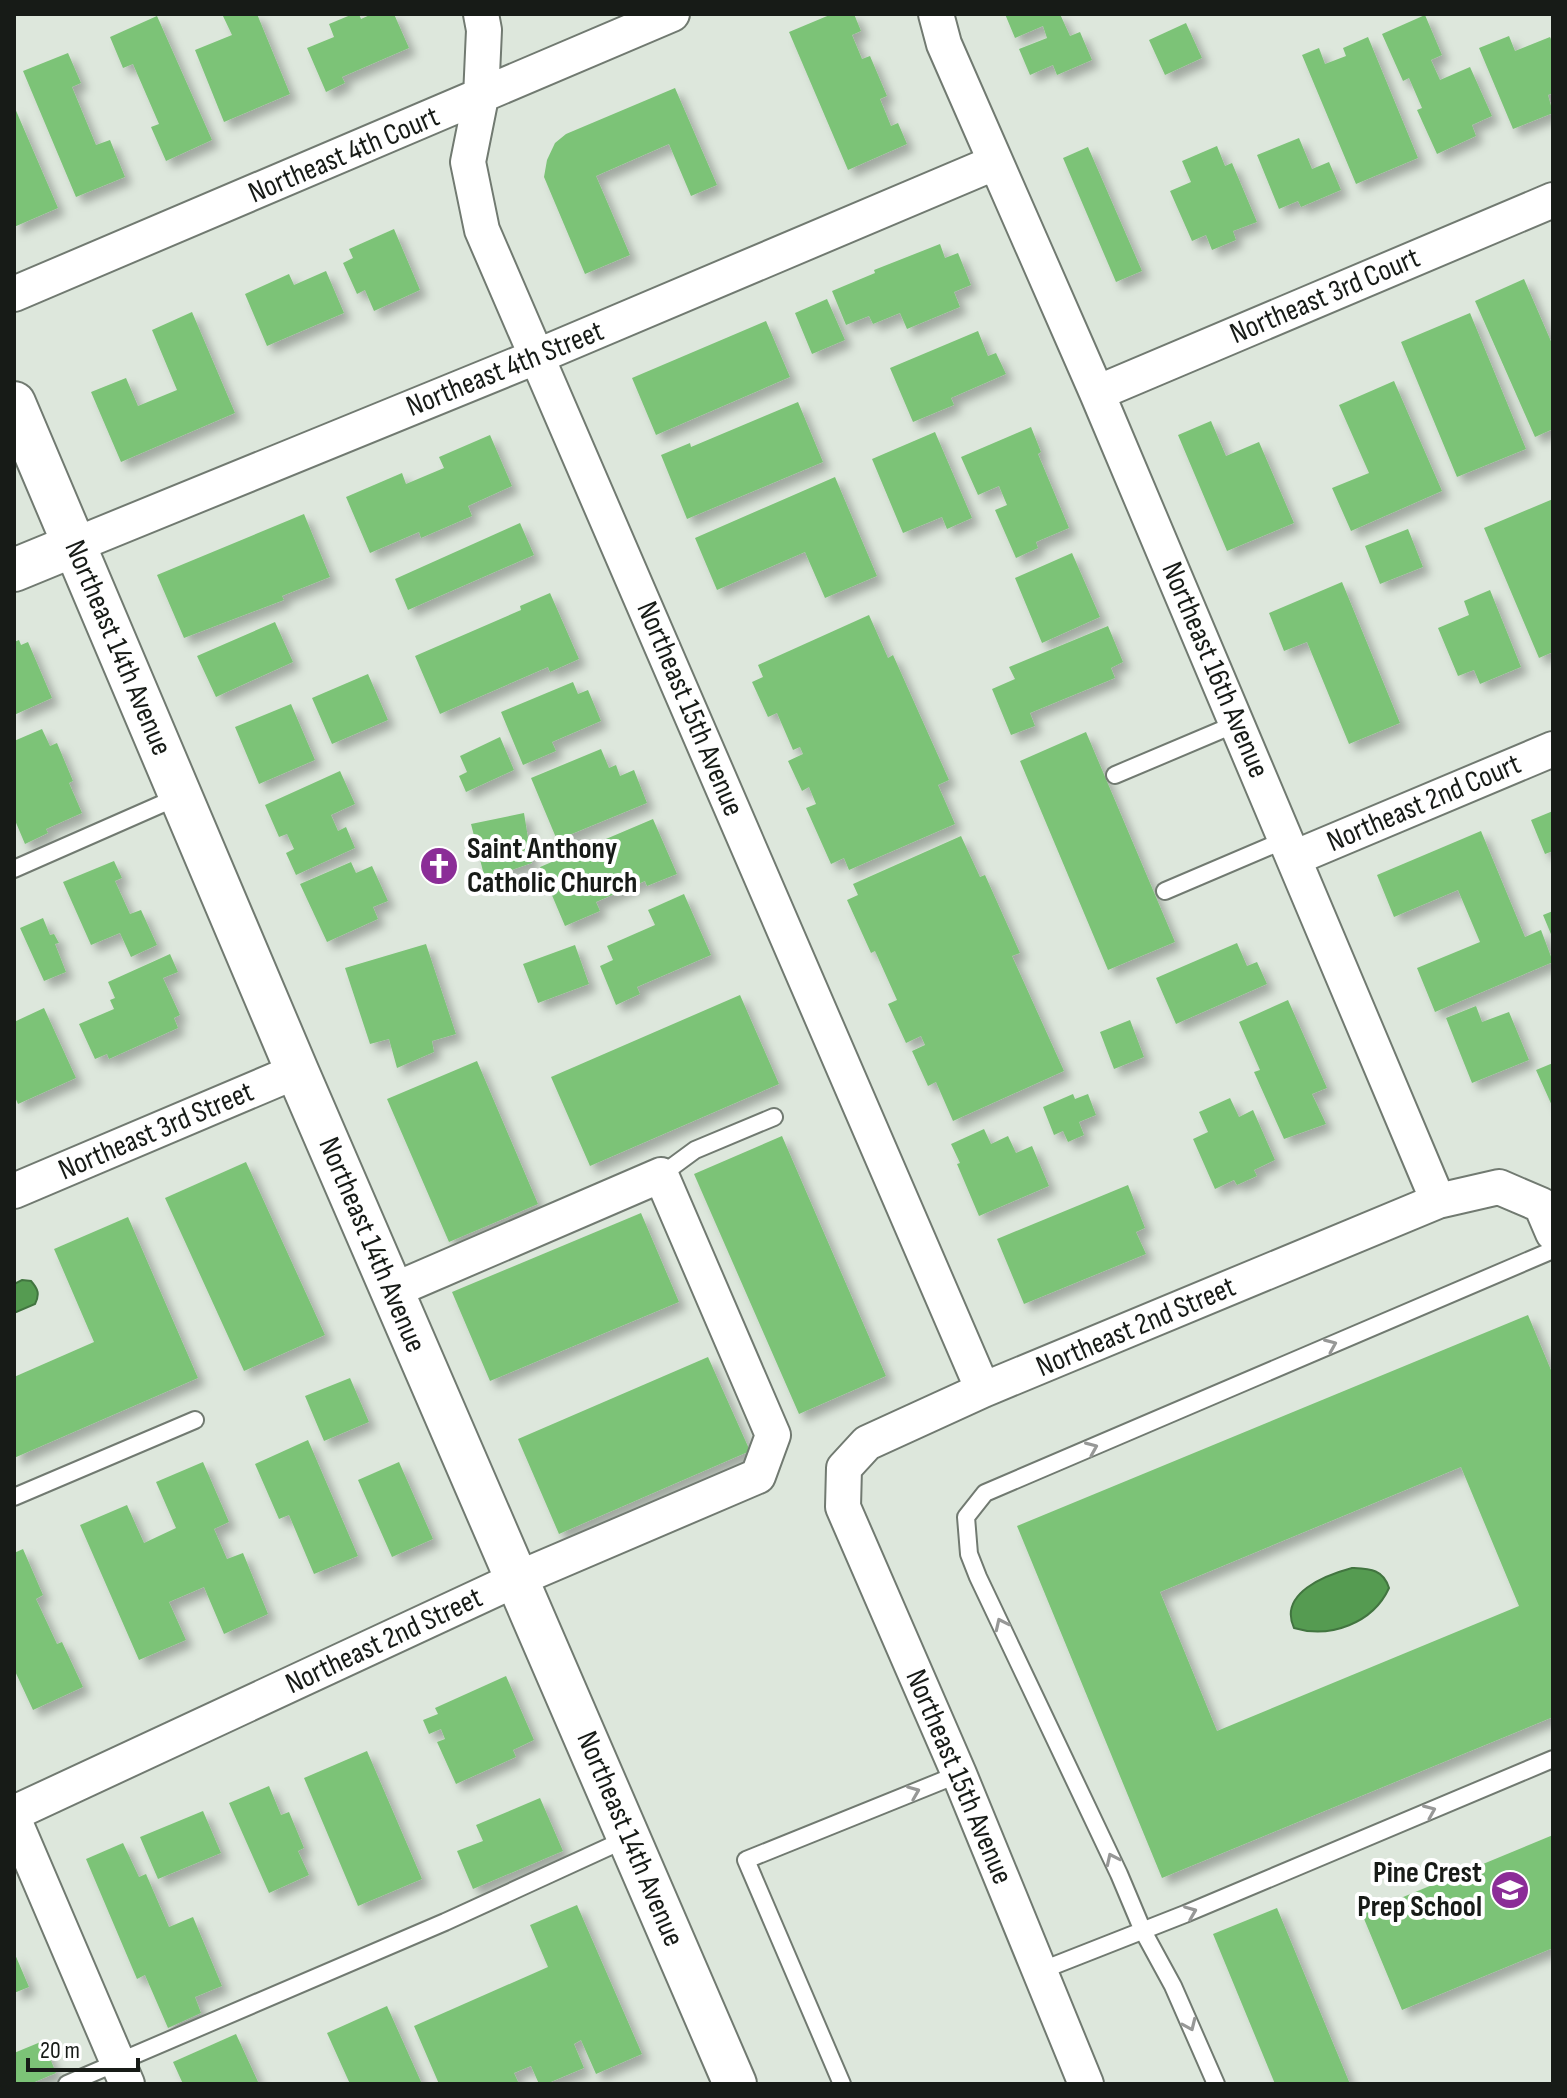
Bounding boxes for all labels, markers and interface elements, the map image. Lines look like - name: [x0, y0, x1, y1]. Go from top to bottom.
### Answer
- street label: Northeast 4th Court: [243, 99, 445, 211]
- street label: Northeast 3rd Court: [1225, 240, 1425, 352]
- street label: Northeast 4th Street: [401, 313, 609, 425]
- street label: Northeast 14th Avenue: [56, 535, 180, 761]
- street label: Northeast 16th Avenue: [1153, 557, 1277, 783]
- street label: Northeast 15th Avenue: [629, 596, 751, 822]
- street label: Northeast 2nd Court: [1322, 746, 1526, 860]
- place label: Saint Anthony Catholic Church: [467, 831, 637, 901]
- church icon: Saint Anthony Catholic Church: [418, 845, 460, 887]
- street label: Northeast 3rd Street: [53, 1074, 259, 1188]
- street label: Northeast 14th Avenue: [310, 1132, 434, 1358]
- street label: Northeast 2nd Street: [1031, 1269, 1241, 1385]
- one-way arrow: [1322, 1339, 1337, 1355]
- one-way arrow: [1084, 1441, 1098, 1457]
- street label: Northeast 2nd Street: [280, 1580, 488, 1702]
- one-way arrow: [995, 1618, 1011, 1632]
- street label: Northeast 15th Avenue: [898, 1664, 1020, 1890]
- street label: Northeast 14th Avenue: [568, 1726, 692, 1952]
- one-way arrow: [906, 1786, 920, 1802]
- one-way arrow: [1422, 1804, 1436, 1820]
- one-way arrow: [1106, 1852, 1122, 1867]
- place label: Pine Crest Prep School: [1357, 1855, 1482, 1925]
- school or university icon: Pine Crest Prep School: [1489, 1869, 1531, 1911]
- one-way arrow: [1183, 1905, 1197, 1921]
- one-way arrow: [1180, 2017, 1196, 2031]
- scale bar: [28, 2022, 138, 2072]
- text: 20 m: [40, 2036, 80, 2065]

